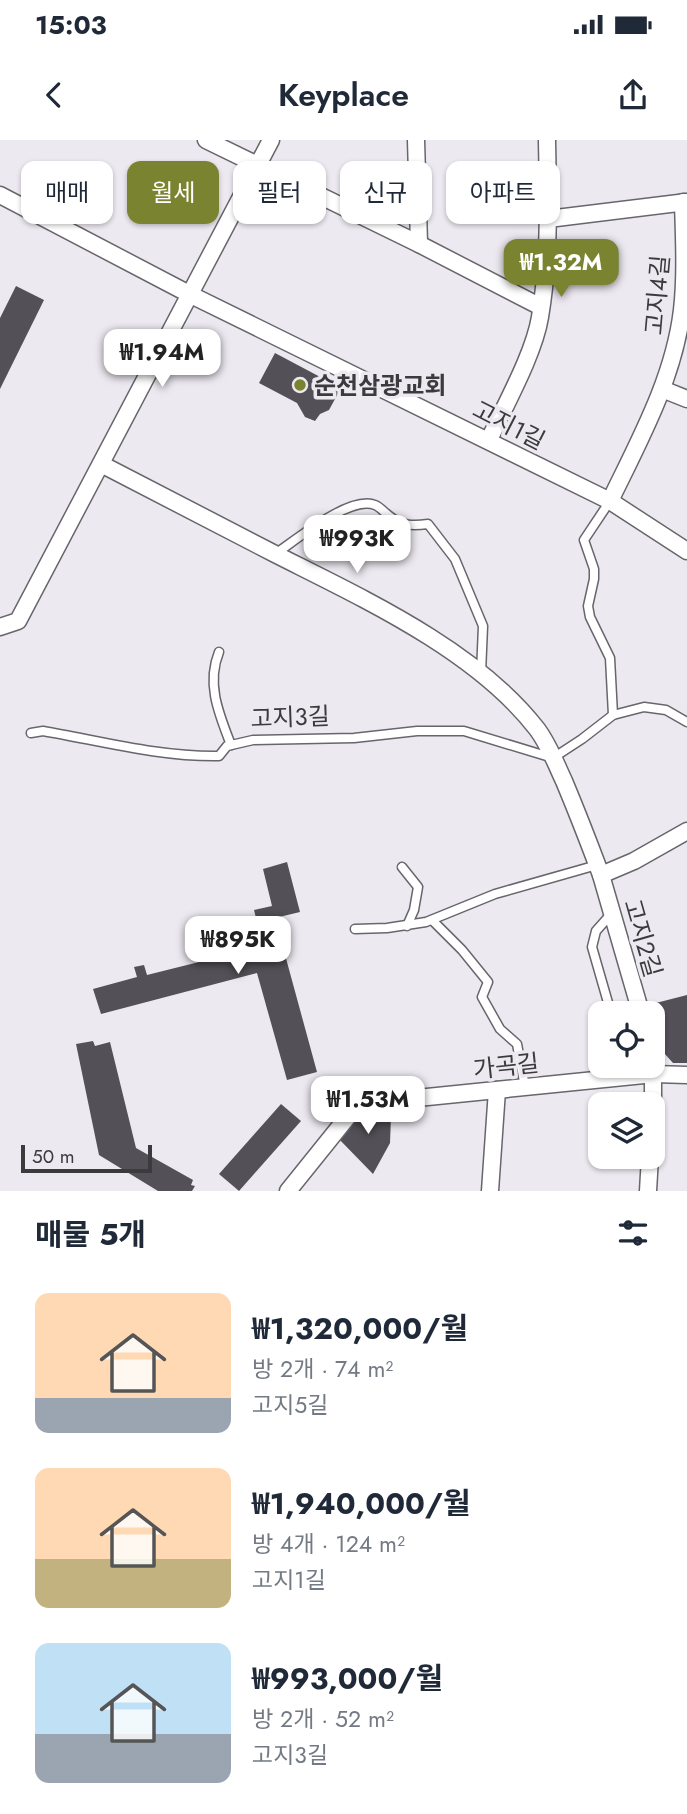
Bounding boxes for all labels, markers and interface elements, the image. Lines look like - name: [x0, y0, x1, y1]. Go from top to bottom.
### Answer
- text: 15:03: [35, 6, 107, 44]
- text: Keyplace: [278, 72, 409, 118]
- icon: back: [35, 76, 73, 114]
- icon: share: [614, 76, 652, 114]
- chip: 매매: [21, 161, 113, 224]
- chip: 월세: [127, 161, 219, 224]
- chip: 필터: [233, 161, 326, 224]
- chip: 신규: [340, 161, 432, 224]
- chip: 아파트: [446, 161, 560, 224]
- pin: ₩1.32M: [504, 240, 618, 299]
- text: ₩1.32M: [520, 245, 602, 279]
- street label: 고지4길: [636, 254, 678, 336]
- pin: ₩1.94M: [105, 330, 219, 389]
- text: ₩1.94M: [120, 335, 204, 369]
- place label: 순천삼광교회: [314, 368, 446, 403]
- marker: 순천삼광교회: [292, 377, 308, 393]
- street label: 고지1길: [467, 392, 551, 458]
- pin: ₩993K: [308, 516, 406, 575]
- text: ₩993K: [320, 521, 394, 555]
- street label: 고지3길: [250, 698, 330, 736]
- street label: 고지2길: [615, 895, 671, 981]
- pin: ₩895K: [189, 916, 287, 976]
- text: ₩895K: [201, 922, 275, 956]
- map controls: [588, 1001, 665, 1169]
- button: locate: [588, 1001, 665, 1078]
- street label: 가곡길: [471, 1045, 541, 1087]
- pin: ₩1.53M: [311, 1076, 425, 1136]
- text: ₩1.53M: [327, 1082, 409, 1116]
- button: layers: [588, 1092, 665, 1169]
- scale bar: [21, 1142, 152, 1174]
- text: 50 m: [32, 1143, 75, 1170]
- text: 매물 5개: [35, 1213, 146, 1256]
- icon: filters: [614, 1214, 652, 1252]
- text: ₩1,320,000/월: [252, 1307, 468, 1350]
- icon: home: [91, 1321, 175, 1405]
- text: 방 2개 · 74 m²: [252, 1352, 393, 1386]
- text: 고지5길: [252, 1388, 328, 1422]
- text: ₩1,940,000/월: [252, 1482, 471, 1525]
- icon: home: [91, 1496, 175, 1580]
- text: 방 4개 · 124 m²: [252, 1527, 405, 1561]
- text: 고지1길: [252, 1563, 326, 1597]
- text: ₩993,000/월: [252, 1657, 443, 1700]
- icon: home: [91, 1671, 175, 1755]
- text: 방 2개 · 52 m²: [252, 1702, 394, 1736]
- text: 고지3길: [252, 1738, 328, 1772]

